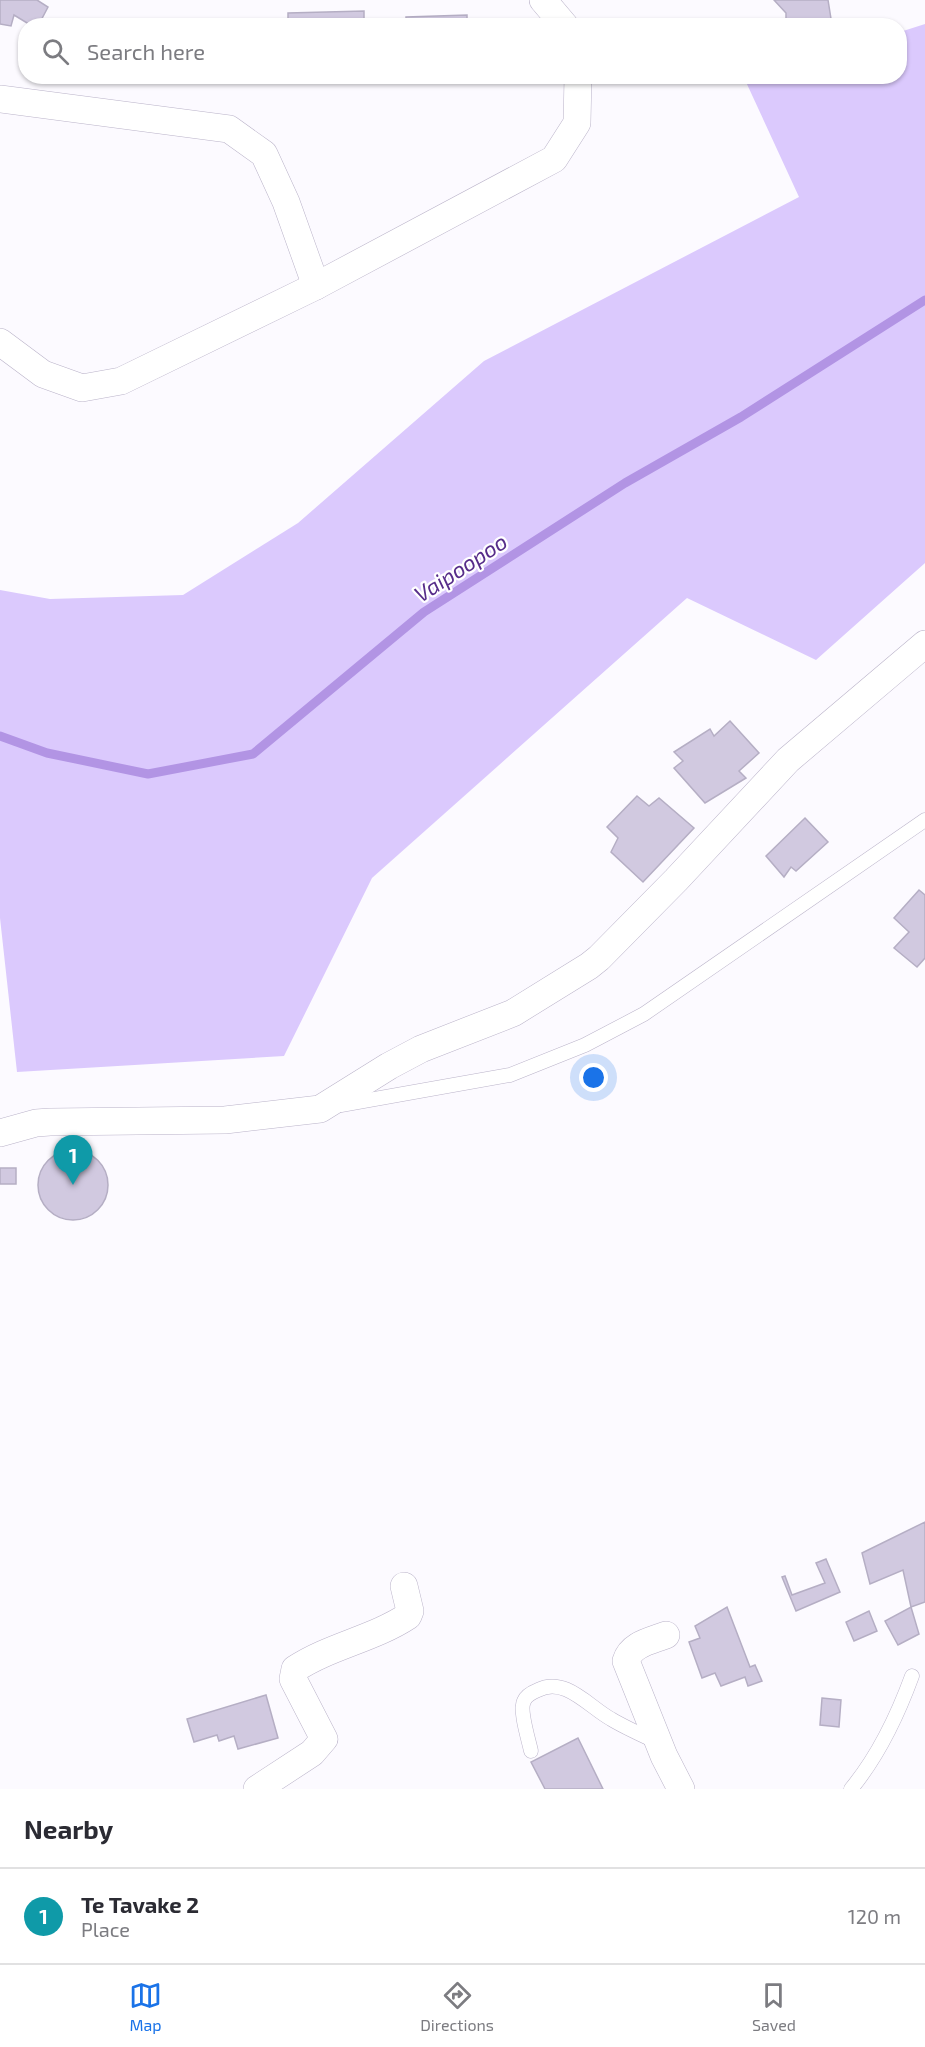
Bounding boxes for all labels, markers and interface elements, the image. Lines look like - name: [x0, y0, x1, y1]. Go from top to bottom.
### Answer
- search box: [18, 18, 907, 84]
- icon: search: [39, 35, 72, 68]
- text: Search here: [87, 38, 205, 64]
- water label: Vaipoopoo: [409, 527, 511, 607]
- your location: [579, 1063, 608, 1092]
- pin: 1: [54, 1136, 92, 1185]
- text: Nearby: [24, 1813, 113, 1844]
- text: Te Tavake 2: [81, 1891, 199, 1917]
- text: 1: [39, 1904, 48, 1928]
- text: 120 m: [848, 1904, 901, 1928]
- text: Place: [81, 1917, 130, 1941]
- tab: Map: [129, 1979, 162, 2034]
- tab: Directions: [420, 1979, 494, 2034]
- tab: Saved: [752, 1979, 796, 2034]

